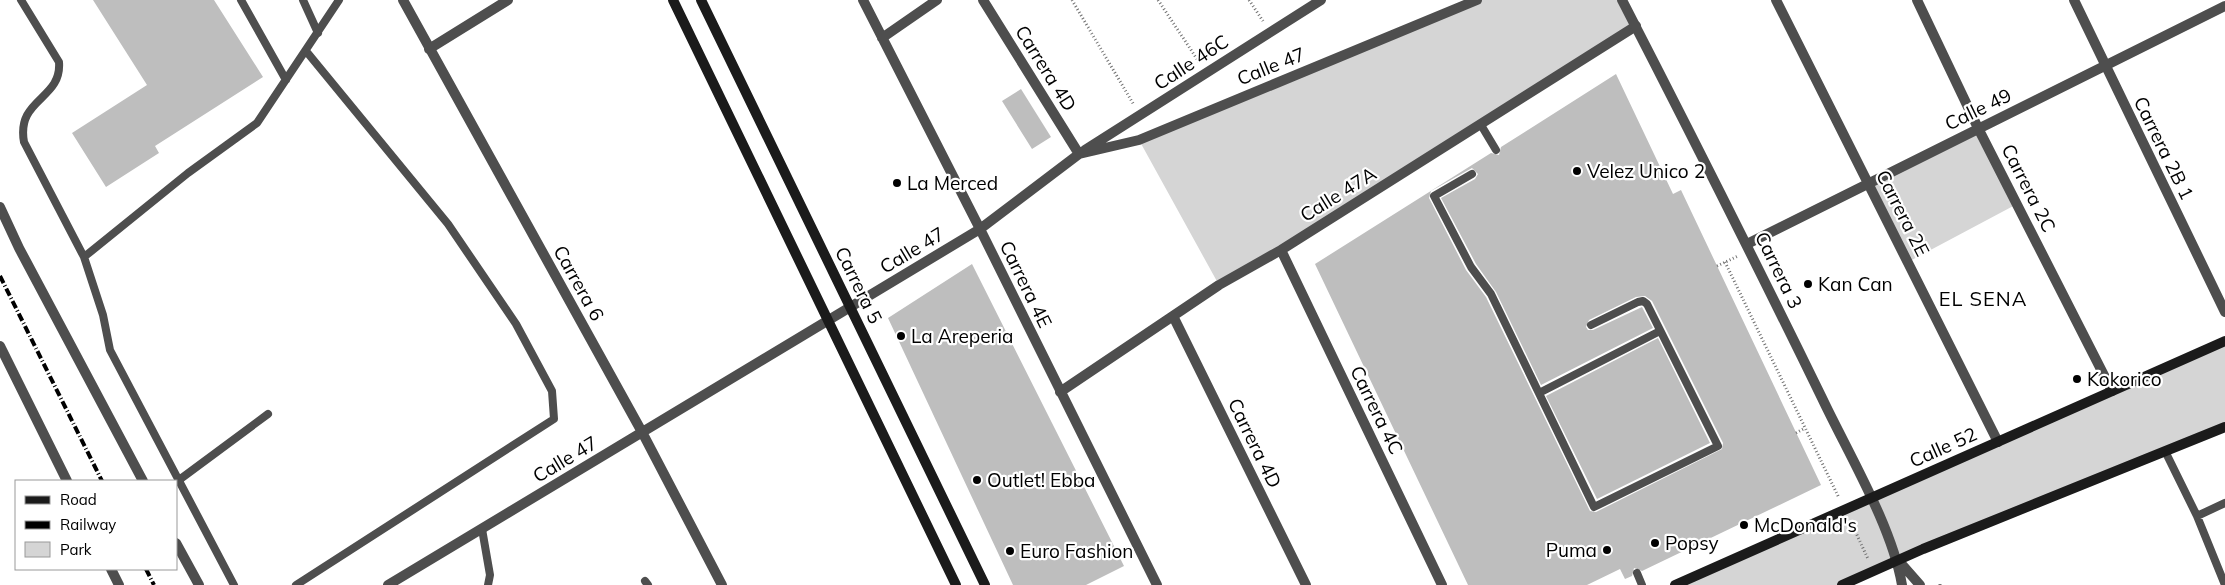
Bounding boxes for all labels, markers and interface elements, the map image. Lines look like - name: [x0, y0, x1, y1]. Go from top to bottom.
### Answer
- street label: Carrera 4D: [1010, 21, 1082, 115]
- street label: Calle 46C: [1149, 29, 1233, 95]
- street label: Calle 47: [1233, 42, 1309, 90]
- street label: Calle 49: [1941, 83, 2015, 135]
- street label: Carrera 2B 1: [2129, 92, 2199, 204]
- street label: Carrera 2C: [1997, 140, 2061, 236]
- place label: Velez Unico 2: [1587, 159, 1705, 183]
- street label: Calle 47A: [1296, 161, 1381, 227]
- marker: Velez Unico 2: [1571, 165, 1583, 177]
- street label: Carrera 2E: [1871, 166, 1935, 260]
- place label: La Merced: [907, 171, 998, 195]
- marker: La Merced: [891, 177, 903, 189]
- street label: Calle 47: [875, 221, 949, 279]
- street label: Carrera 3: [1750, 228, 1808, 312]
- street label: Carrera 4E: [995, 237, 1057, 331]
- street label: Carrera 6: [548, 241, 610, 325]
- street label: Carrera 5: [830, 243, 888, 327]
- place label: Kan Can: [1818, 272, 1893, 296]
- marker: Kan Can: [1802, 278, 1814, 290]
- district label: EL SENA: [1939, 286, 2027, 311]
- place label: La Areperia: [911, 324, 1013, 348]
- marker: La Areperia: [895, 330, 907, 342]
- street label: Carrera 4C: [1345, 362, 1409, 458]
- place label: Kokorico: [2087, 367, 2162, 391]
- marker: Kokorico: [2071, 373, 2083, 385]
- street label: Carrera 4D: [1223, 394, 1287, 492]
- street label: Calle 52: [1906, 422, 1980, 472]
- street label: Calle 47: [528, 430, 602, 488]
- place label: Outlet! Ebba: [987, 468, 1095, 492]
- marker: Outlet! Ebba: [971, 474, 983, 486]
- legend: [15, 480, 178, 570]
- text: Road: [60, 490, 97, 509]
- place label: McDonald's: [1754, 513, 1857, 537]
- text: Railway: [60, 515, 116, 534]
- marker: McDonald's: [1738, 519, 1750, 531]
- place label: Popsy: [1665, 531, 1719, 555]
- marker: Popsy: [1649, 537, 1661, 549]
- place label: Puma: [1546, 538, 1597, 562]
- place label: Euro Fashion: [1020, 539, 1133, 563]
- text: Park: [60, 540, 92, 559]
- marker: Puma: [1601, 544, 1613, 556]
- marker: Euro Fashion: [1004, 545, 1016, 557]

